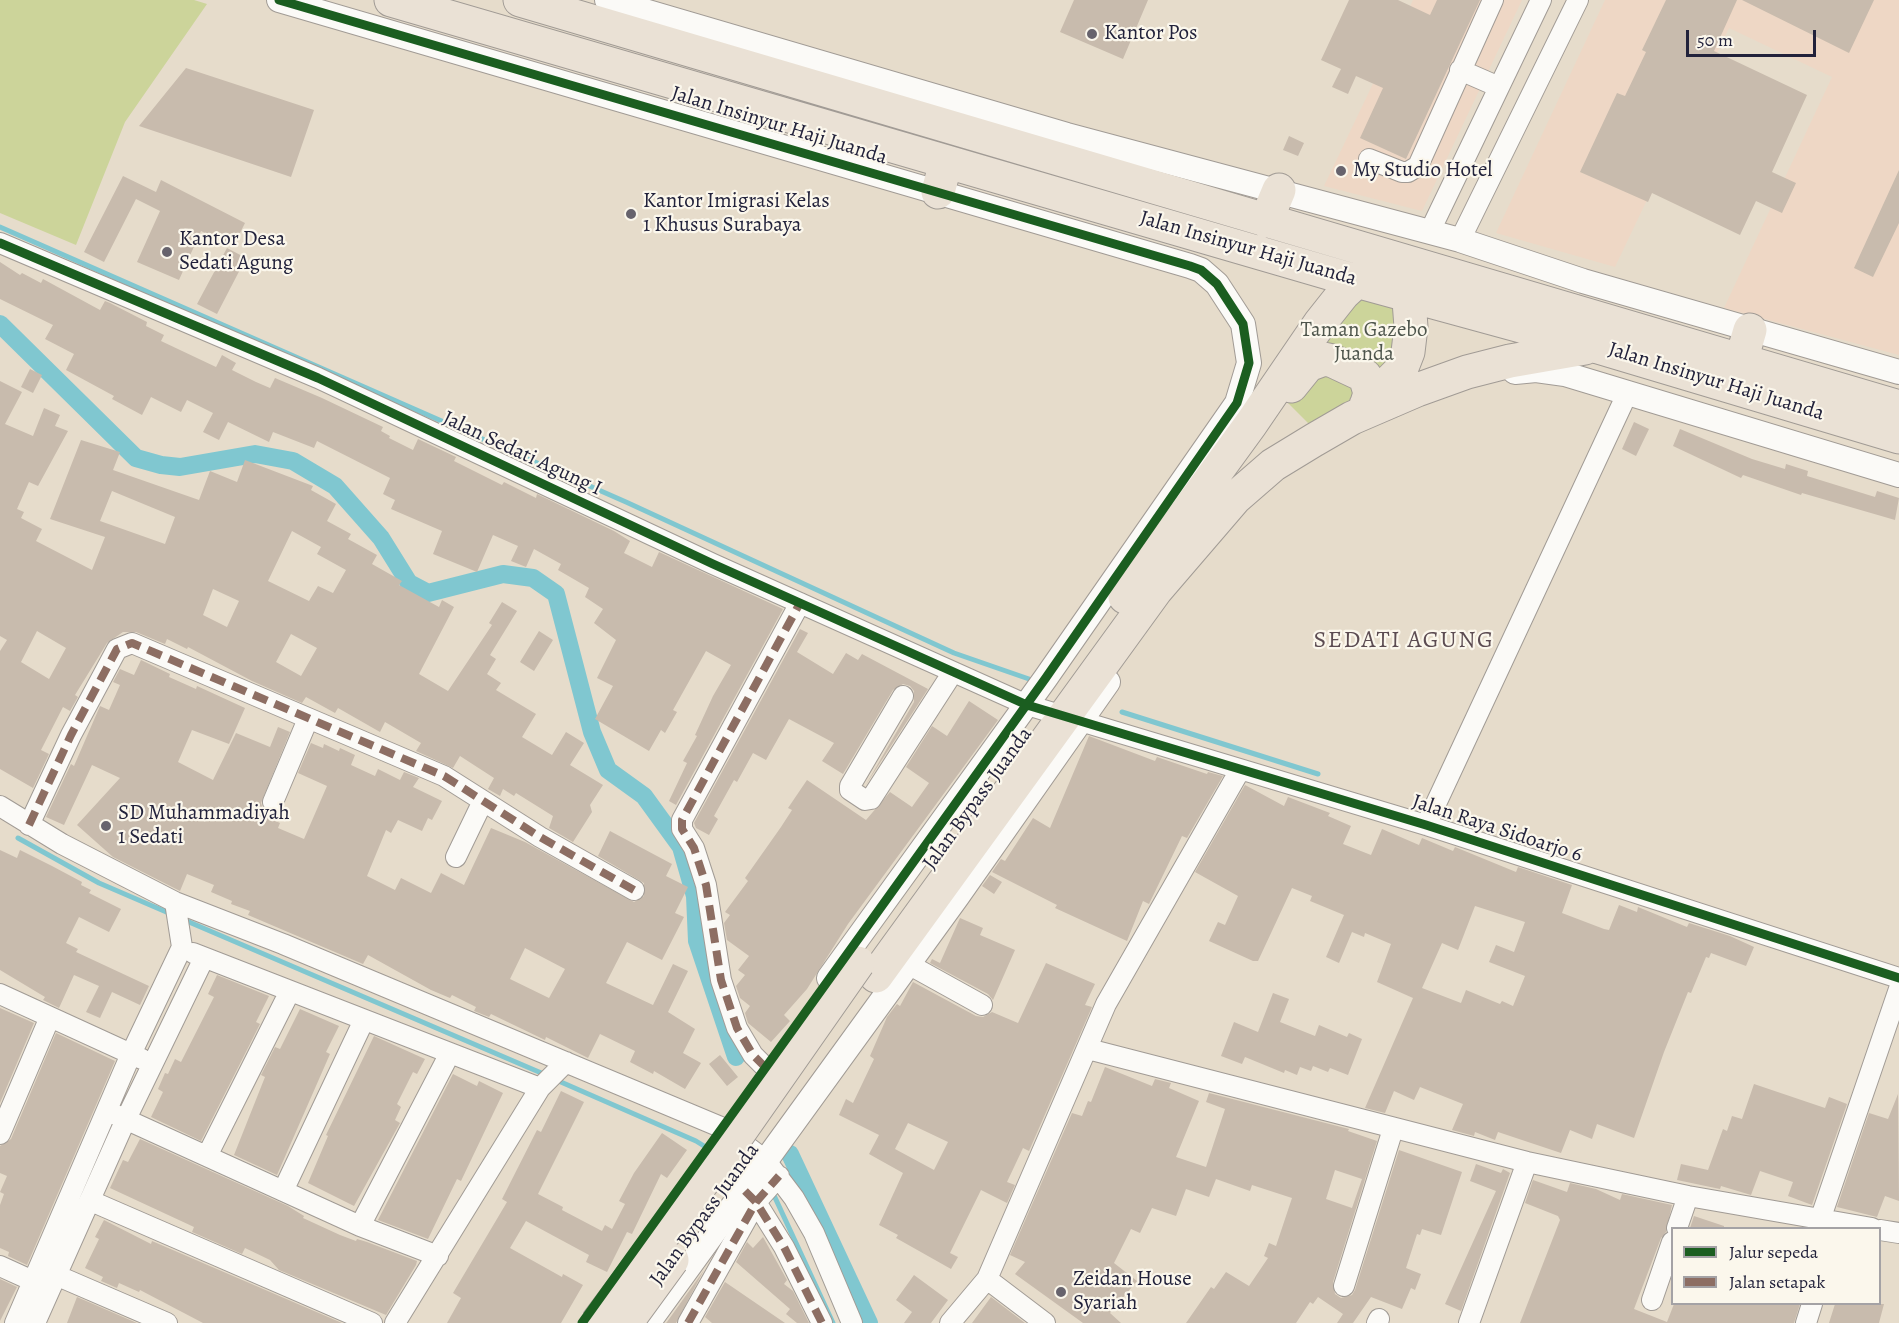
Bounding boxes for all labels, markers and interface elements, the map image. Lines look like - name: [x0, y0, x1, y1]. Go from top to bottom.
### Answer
- scale bar: [1689, 18, 1820, 56]
- place label: Kantor Pos: [1104, 21, 1197, 47]
- marker: Kantor Pos: [1085, 27, 1099, 41]
- text: 50 m: [1697, 28, 1733, 52]
- street label: Jalan Insinyur Haji Juanda: [668, 81, 890, 171]
- place label: My Studio Hotel: [1353, 158, 1492, 184]
- marker: My Studio Hotel: [1334, 164, 1348, 178]
- place label: Kantor Imigrasi Kelas 1 Khusus Surabaya: [643, 189, 830, 239]
- street label: Jalan Insinyur Haji Juanda: [1137, 206, 1359, 292]
- marker: Kantor Imigrasi Kelas 1 Khusus Surabaya: [624, 207, 638, 221]
- place label: Kantor Desa Sedati Agung: [179, 227, 293, 277]
- marker: Kantor Desa Sedati Agung: [160, 245, 174, 259]
- park label: Taman Gazebo Juanda: [1301, 318, 1427, 368]
- street label: Jalan Insinyur Haji Juanda: [1605, 337, 1827, 427]
- street label: Jalan Sedati Agung I: [438, 406, 606, 502]
- district label: SEDATI AGUNG: [1314, 627, 1494, 655]
- street label: Jalan Bypass Juanda: [918, 723, 1038, 875]
- street label: Jalan Raya Sidoarjo 6: [1409, 790, 1585, 868]
- place label: SD Muhammadiyah 1 Sedati: [118, 801, 290, 851]
- marker: SD Muhammadiyah 1 Sedati: [99, 819, 113, 833]
- street label: Jalan Bypass Juanda: [645, 1139, 765, 1291]
- legend: [1671, 1227, 1881, 1305]
- text: Jalur sepeda: [1729, 1240, 1818, 1264]
- place label: Zeidan House Syariah: [1073, 1267, 1192, 1317]
- text: Jalan setapak: [1729, 1270, 1825, 1294]
- marker: Zeidan House Syariah: [1054, 1285, 1068, 1299]

